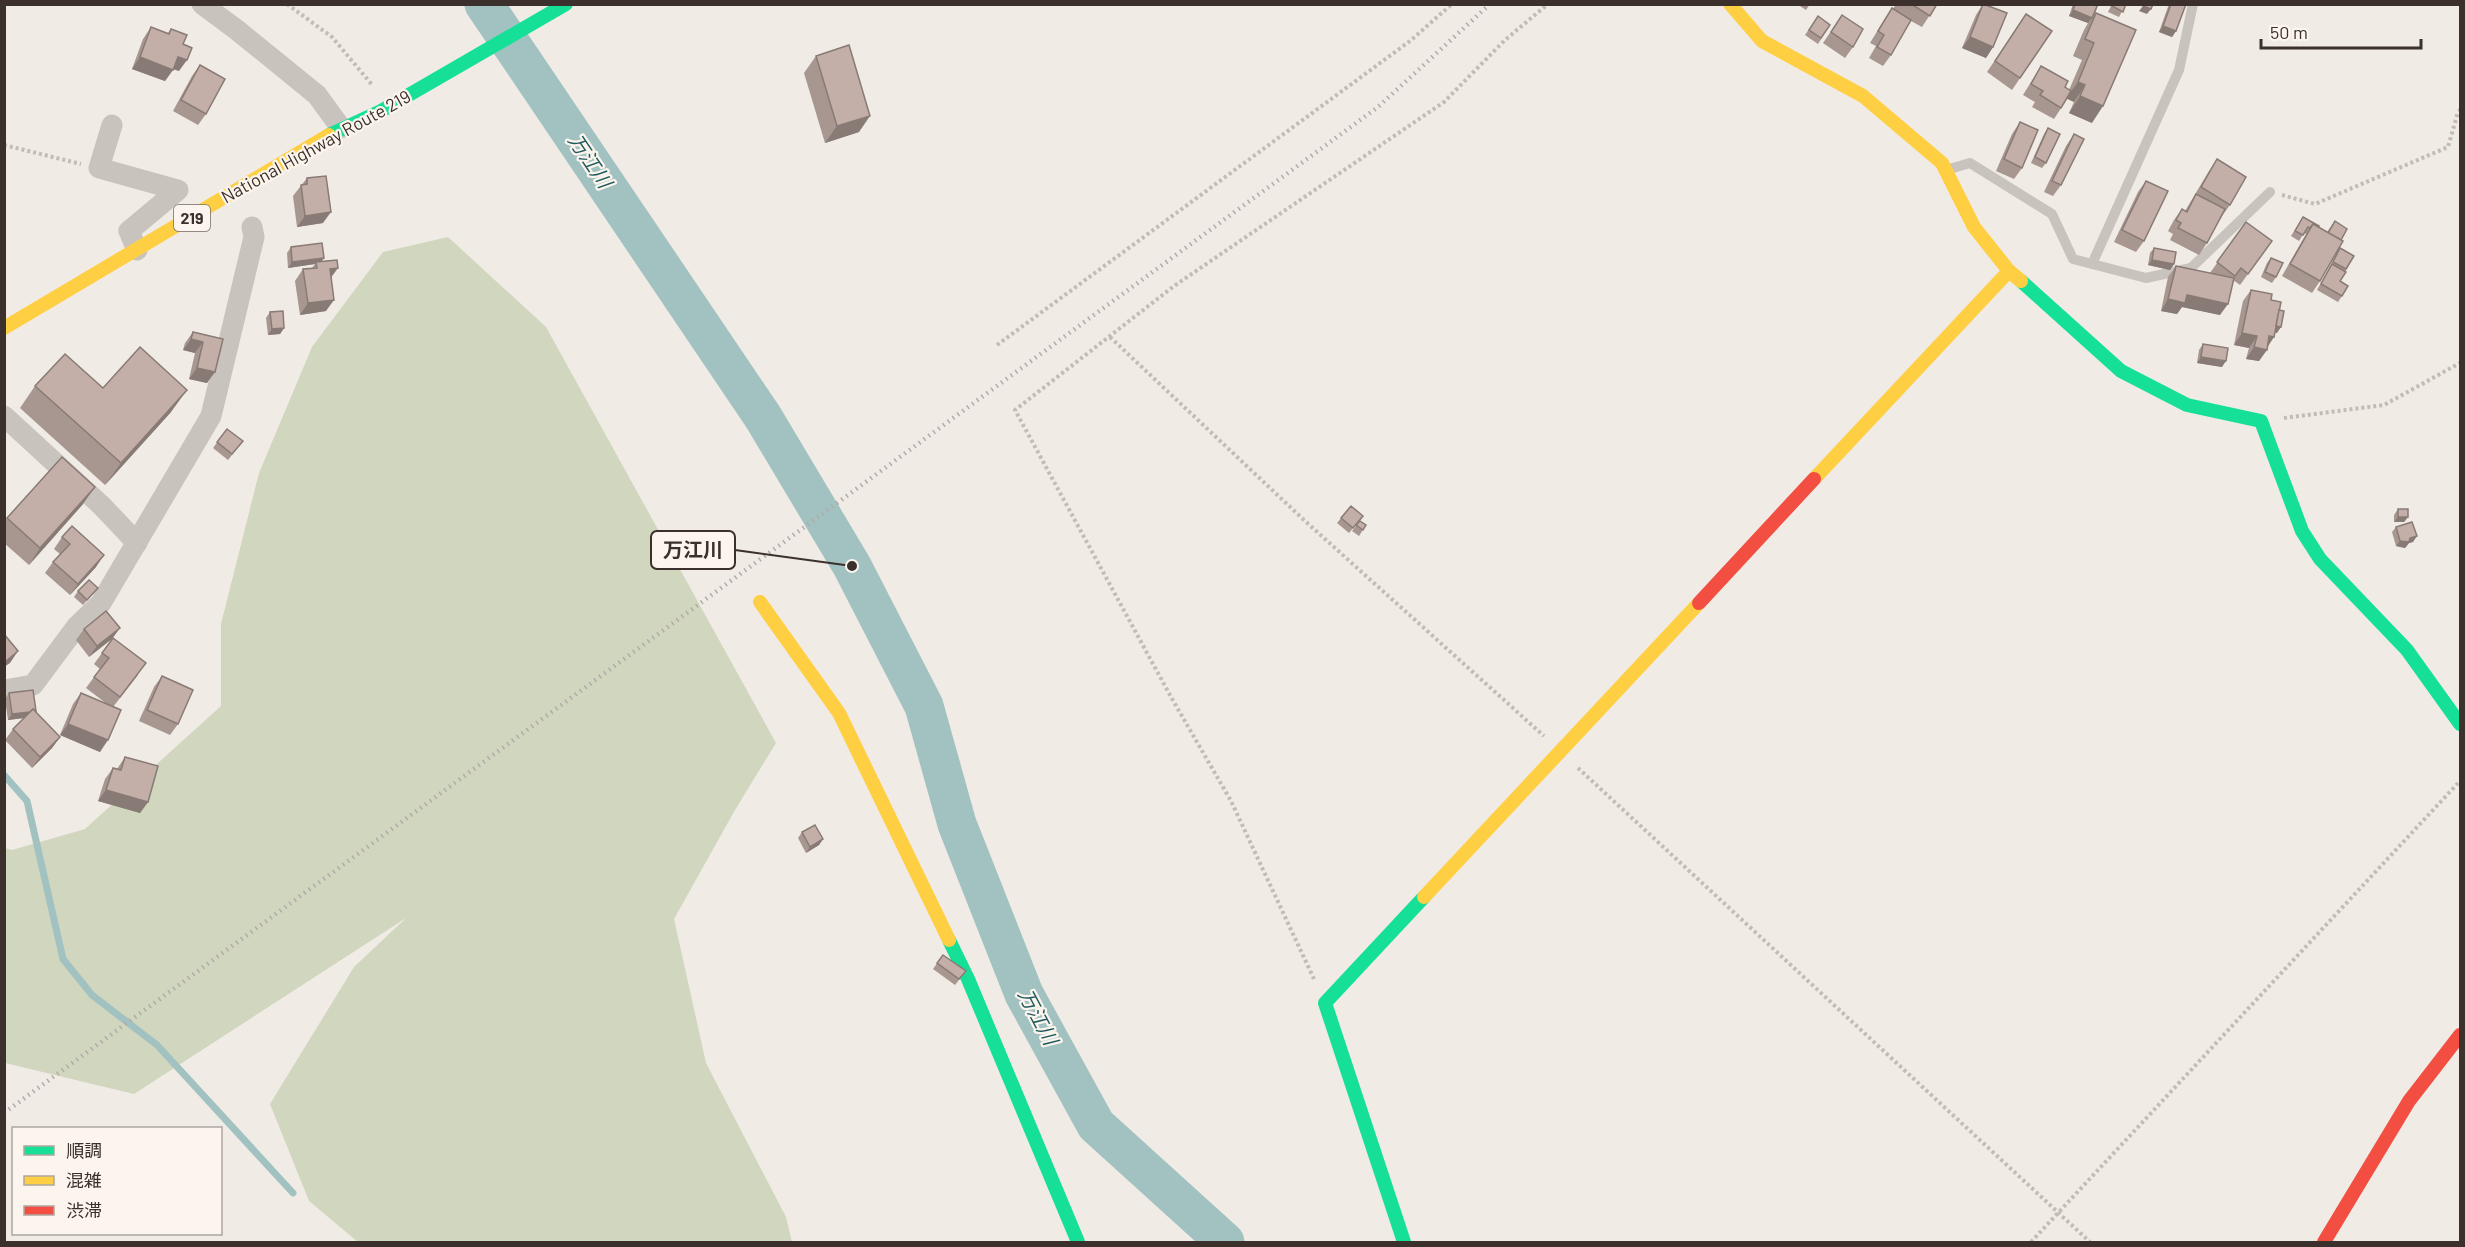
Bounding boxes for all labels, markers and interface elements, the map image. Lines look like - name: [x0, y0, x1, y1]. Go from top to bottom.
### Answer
- scale bar: [2261, 12, 2422, 50]
- text: 50 m: [2270, 21, 2308, 43]
- street label: National Highway Route 219: [217, 85, 414, 207]
- water label: 万江川: [564, 129, 619, 194]
- road number: 219: [174, 205, 210, 231]
- callout: 万江川: [651, 531, 735, 569]
- text: 万江川: [663, 537, 723, 561]
- water label: 万江川: [1014, 984, 1065, 1050]
- legend: [12, 1127, 222, 1235]
- text: 順調: [66, 1139, 102, 1161]
- text: 混雑: [66, 1169, 102, 1191]
- text: 渋滞: [66, 1199, 102, 1221]

